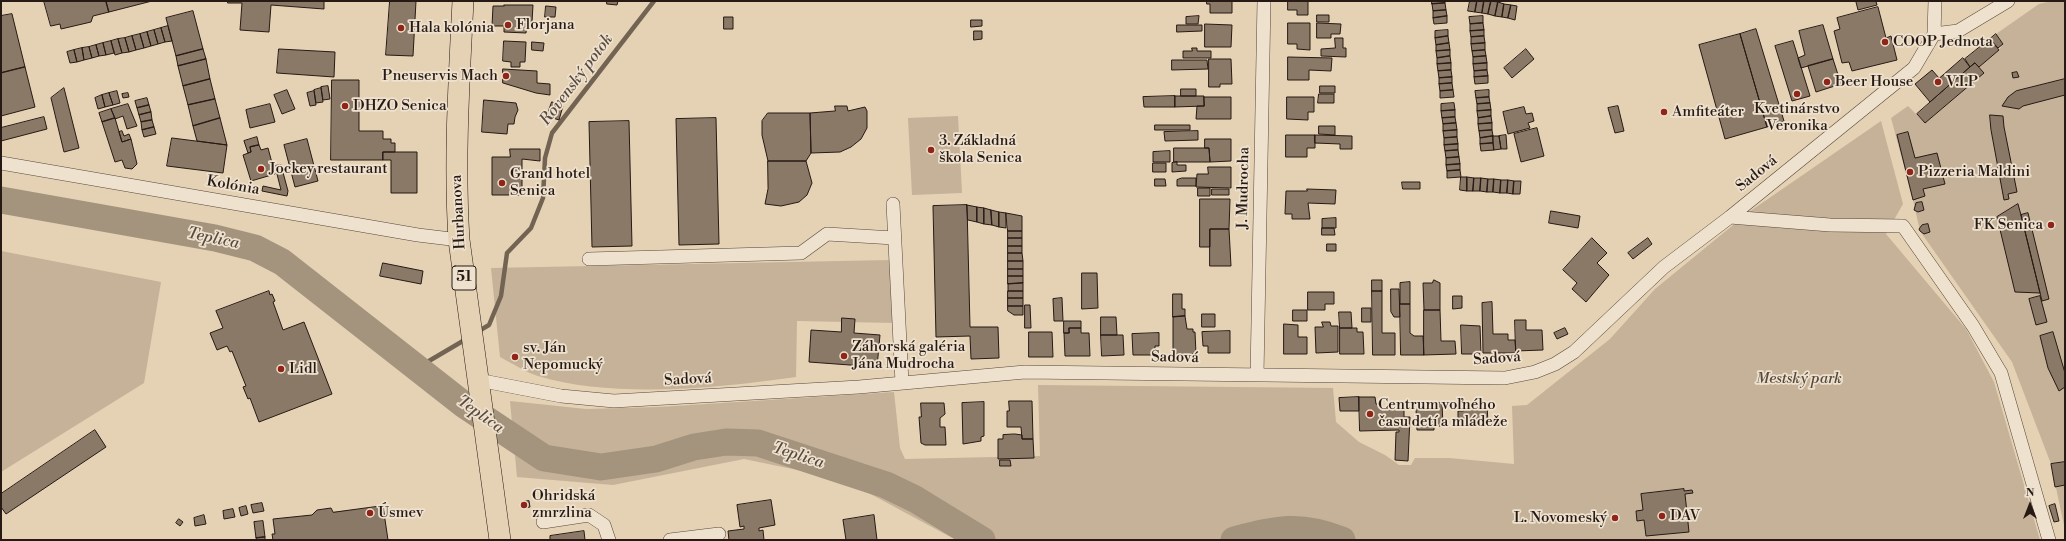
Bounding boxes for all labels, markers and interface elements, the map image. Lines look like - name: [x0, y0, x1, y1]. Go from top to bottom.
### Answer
- place label: Florjana: [516, 16, 575, 34]
- place label: Hala kolónia: [409, 19, 494, 37]
- marker: Florjana: [503, 20, 513, 30]
- marker: Hala kolónia: [396, 23, 406, 33]
- water label: Rovenský potok: [536, 31, 618, 129]
- place label: COOP Jednota: [1893, 33, 1993, 51]
- marker: COOP Jednota: [1880, 37, 1890, 47]
- place label: Pneuservis Mach: [382, 67, 498, 85]
- marker: Pneuservis Mach: [501, 71, 511, 81]
- place label: Beer House: [1835, 73, 1913, 91]
- place label: V.I.P: [1946, 73, 1978, 91]
- marker: Beer House: [1822, 77, 1832, 87]
- marker: V.I.P: [1933, 77, 1943, 87]
- marker: Kvetinárstvo Veronika: [1792, 89, 1802, 99]
- place label: DHZO Senica: [353, 97, 446, 115]
- place label: Kvetinárstvo Veronika: [1754, 100, 1840, 135]
- marker: DHZO Senica: [340, 101, 350, 111]
- place label: Amfiteáter: [1672, 103, 1744, 121]
- marker: Amfiteáter: [1659, 107, 1669, 117]
- place label: 3. Základná škola Senica: [939, 132, 1022, 167]
- marker: 3. Základná škola Senica: [926, 145, 936, 155]
- street label: J. Mudrocha: [1234, 147, 1254, 229]
- street label: Sadová: [1733, 152, 1781, 196]
- place label: Jockey restaurant: [269, 160, 388, 178]
- place label: Pizzeria Maldini: [1918, 163, 2030, 181]
- marker: Jockey restaurant: [256, 164, 266, 174]
- place label: Grand hotel Senica: [510, 165, 590, 200]
- marker: Pizzeria Maldini: [1905, 167, 1915, 177]
- street label: Kolónia: [205, 172, 261, 200]
- street label: Hurbanova: [448, 174, 470, 250]
- marker: Grand hotel Senica: [497, 178, 507, 188]
- place label: FK Senica: [1974, 216, 2043, 234]
- marker: FK Senica: [2046, 220, 2056, 230]
- water label: Teplica: [185, 224, 241, 254]
- road number: 51: [452, 266, 476, 290]
- place label: Záhorská galéria Jána Mudrocha: [852, 338, 965, 373]
- place label: sv. Ján Nepomucký: [523, 339, 603, 374]
- street label: Sadová: [1473, 348, 1521, 370]
- street label: Sadová: [1151, 349, 1199, 367]
- marker: Záhorská galéria Jána Mudrocha: [839, 351, 849, 361]
- marker: sv. Ján Nepomucký: [510, 352, 520, 362]
- place label: Lidl: [289, 360, 317, 378]
- marker: Lidl: [276, 364, 286, 374]
- street label: Sadová: [664, 370, 712, 390]
- park label: Mestský park: [1756, 370, 1842, 388]
- water label: Teplica: [453, 392, 507, 438]
- place label: Centrum voľného času detí a mládeže: [1378, 396, 1508, 431]
- marker: Centrum voľného času detí a mládeže: [1365, 409, 1375, 419]
- water label: Teplica: [770, 439, 826, 473]
- north arrow: [2010, 485, 2050, 525]
- text: N: [2026, 486, 2034, 500]
- place label: Ohridská zmrzlina: [532, 487, 595, 522]
- marker: Ohridská zmrzlina: [519, 500, 529, 510]
- place label: Úsmev: [378, 504, 424, 522]
- place label: DAV: [1670, 507, 1700, 525]
- marker: Úsmev: [365, 508, 375, 518]
- place label: L. Novomeský: [1514, 509, 1607, 527]
- marker: DAV: [1657, 511, 1667, 521]
- marker: L. Novomeský: [1610, 513, 1620, 523]

